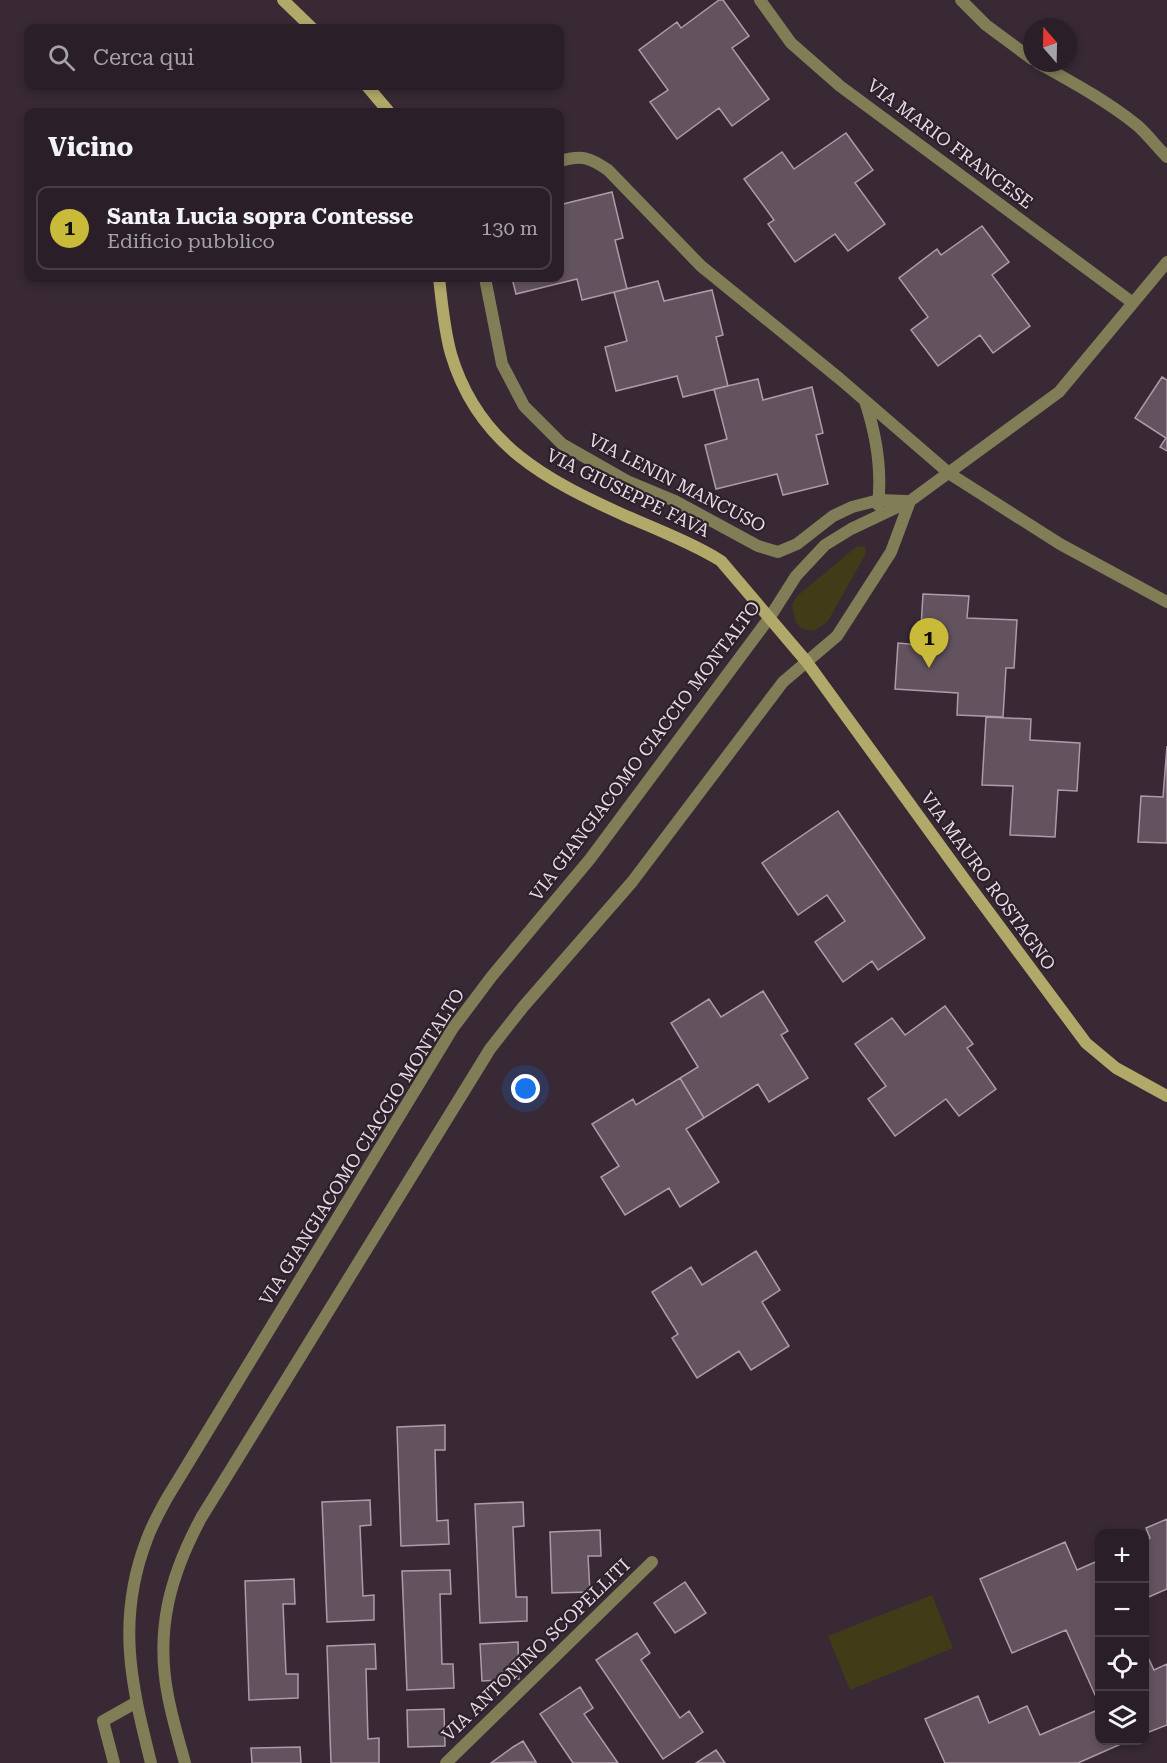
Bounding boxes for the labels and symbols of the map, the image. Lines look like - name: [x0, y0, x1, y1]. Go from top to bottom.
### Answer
- north arrow: [1023, 18, 1077, 72]
- street label: VIA MARIO FRANCESE: [863, 74, 1037, 213]
- street label: VIA LENIN MANCUSO: [585, 429, 769, 536]
- street label: VIA GIUSEPPE FAVA: [543, 444, 714, 541]
- street label: VIA GIANGIACOMO CIACCIO MONTALTO: [525, 597, 764, 905]
- pin: 1: [910, 618, 948, 668]
- street label: VIA MAURO ROSTAGNO: [917, 788, 1060, 974]
- street label: VIA GIANGIACOMO CIACCIO MONTALTO: [255, 985, 468, 1309]
- your location: [511, 1074, 540, 1103]
- street label: VIA ANTONINO SCOPELLITI: [437, 1554, 634, 1745]

